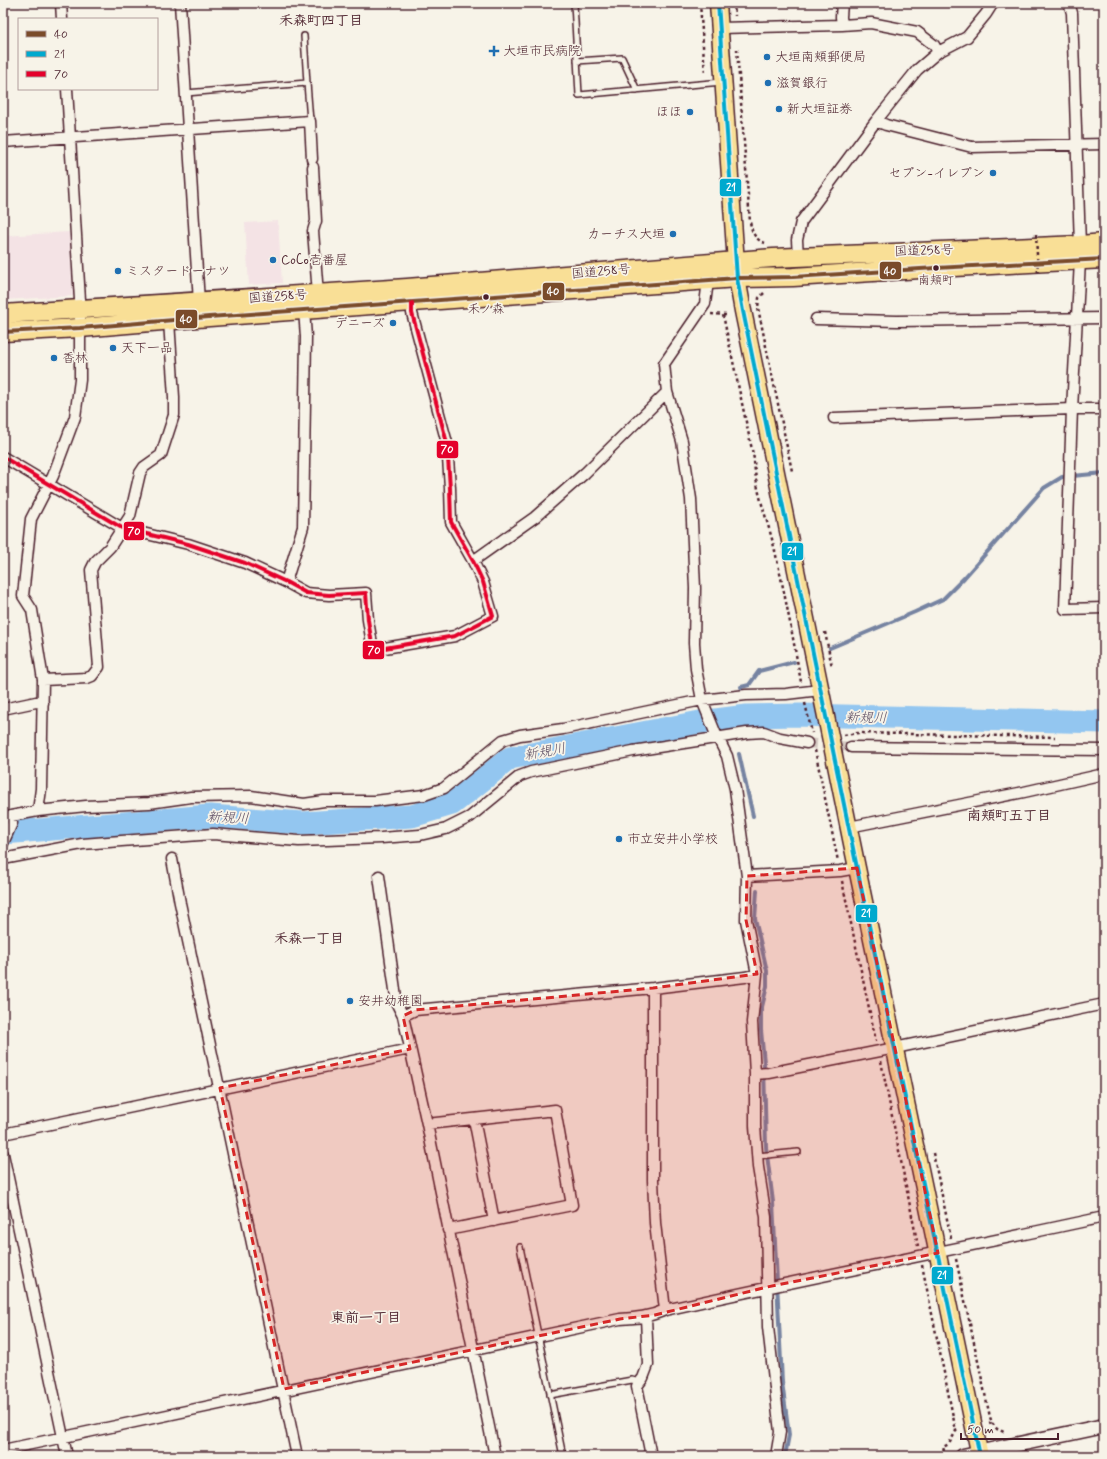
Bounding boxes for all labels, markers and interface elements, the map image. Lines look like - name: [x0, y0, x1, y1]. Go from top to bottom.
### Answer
- district label: 禾森町四丁目: [279, 12, 363, 30]
- legend: [18, 18, 158, 90]
- text: 40: [54, 27, 68, 43]
- place label: 大垣市民病院: [503, 43, 581, 60]
- marker: 大垣市民病院: [488, 45, 500, 57]
- text: 21: [54, 47, 65, 63]
- place label: 大垣南頬郵便局: [775, 49, 866, 66]
- marker: 大垣南頬郵便局: [762, 52, 772, 62]
- text: 70: [54, 67, 68, 83]
- place label: 滋賀銀行: [776, 75, 828, 92]
- marker: 滋賀銀行: [763, 78, 773, 88]
- place label: 新大垣証券: [787, 101, 852, 118]
- place label: ほほ: [656, 104, 682, 121]
- marker: 新大垣証券: [774, 104, 784, 114]
- marker: ほほ: [685, 107, 695, 117]
- place label: セブン-イレブン: [888, 165, 985, 182]
- marker: セブン-イレブン: [988, 168, 998, 178]
- line badge: 21: [719, 178, 742, 197]
- text: 21: [726, 181, 736, 195]
- place label: カーチス大垣: [587, 226, 665, 243]
- marker: カーチス大垣: [668, 229, 678, 239]
- street label: 国道258号: [894, 241, 954, 261]
- place label: CoCo壱番屋: [281, 252, 348, 269]
- marker: CoCo壱番屋: [268, 255, 278, 265]
- street label: 国道258号: [571, 261, 631, 283]
- line badge: 40: [879, 261, 902, 280]
- place label: ミスタードーナツ: [126, 263, 230, 280]
- marker: 南頬町: [931, 263, 941, 273]
- text: 40: [884, 265, 896, 279]
- marker: ミスタードーナツ: [113, 266, 123, 276]
- place label: 南頬町: [918, 273, 954, 289]
- line badge: 40: [542, 282, 565, 301]
- text: 40: [547, 285, 559, 299]
- street label: 国道258号: [248, 286, 308, 308]
- marker: 禾ノ森: [481, 292, 491, 302]
- place label: 禾ノ森: [468, 302, 504, 318]
- line badge: 40: [175, 309, 198, 329]
- text: 40: [180, 313, 192, 327]
- place label: デニーズ: [335, 315, 385, 332]
- marker: デニーズ: [388, 318, 398, 328]
- place label: 天下一品: [121, 340, 173, 357]
- marker: 天下一品: [108, 343, 118, 353]
- place label: 香林: [62, 350, 88, 367]
- marker: 香林: [49, 353, 59, 363]
- line badge: 70: [436, 440, 459, 459]
- text: 70: [441, 443, 453, 457]
- line badge: 70: [123, 521, 145, 541]
- text: 70: [128, 525, 140, 539]
- line badge: 21: [781, 542, 804, 561]
- text: 21: [787, 545, 797, 559]
- line badge: 70: [362, 640, 385, 660]
- text: 70: [368, 644, 380, 658]
- water label: 新規川: [845, 709, 887, 727]
- water label: 新規川: [523, 739, 567, 765]
- district label: 南頬町五丁目: [967, 807, 1051, 825]
- water label: 新規川: [207, 808, 249, 828]
- place label: 市立安井小学校: [627, 831, 718, 848]
- marker: 市立安井小学校: [614, 834, 624, 844]
- line badge: 21: [855, 904, 878, 923]
- text: 21: [861, 907, 871, 921]
- district label: 禾森一丁目: [274, 930, 344, 948]
- place label: 安井幼稚園: [358, 993, 423, 1010]
- marker: 安井幼稚園: [345, 996, 355, 1006]
- line badge: 21: [931, 1266, 954, 1285]
- text: 21: [937, 1269, 947, 1283]
- district label: 東前一丁目: [331, 1309, 401, 1327]
- scale bar: [961, 1415, 1058, 1441]
- text: 50 m: [967, 1422, 994, 1438]

